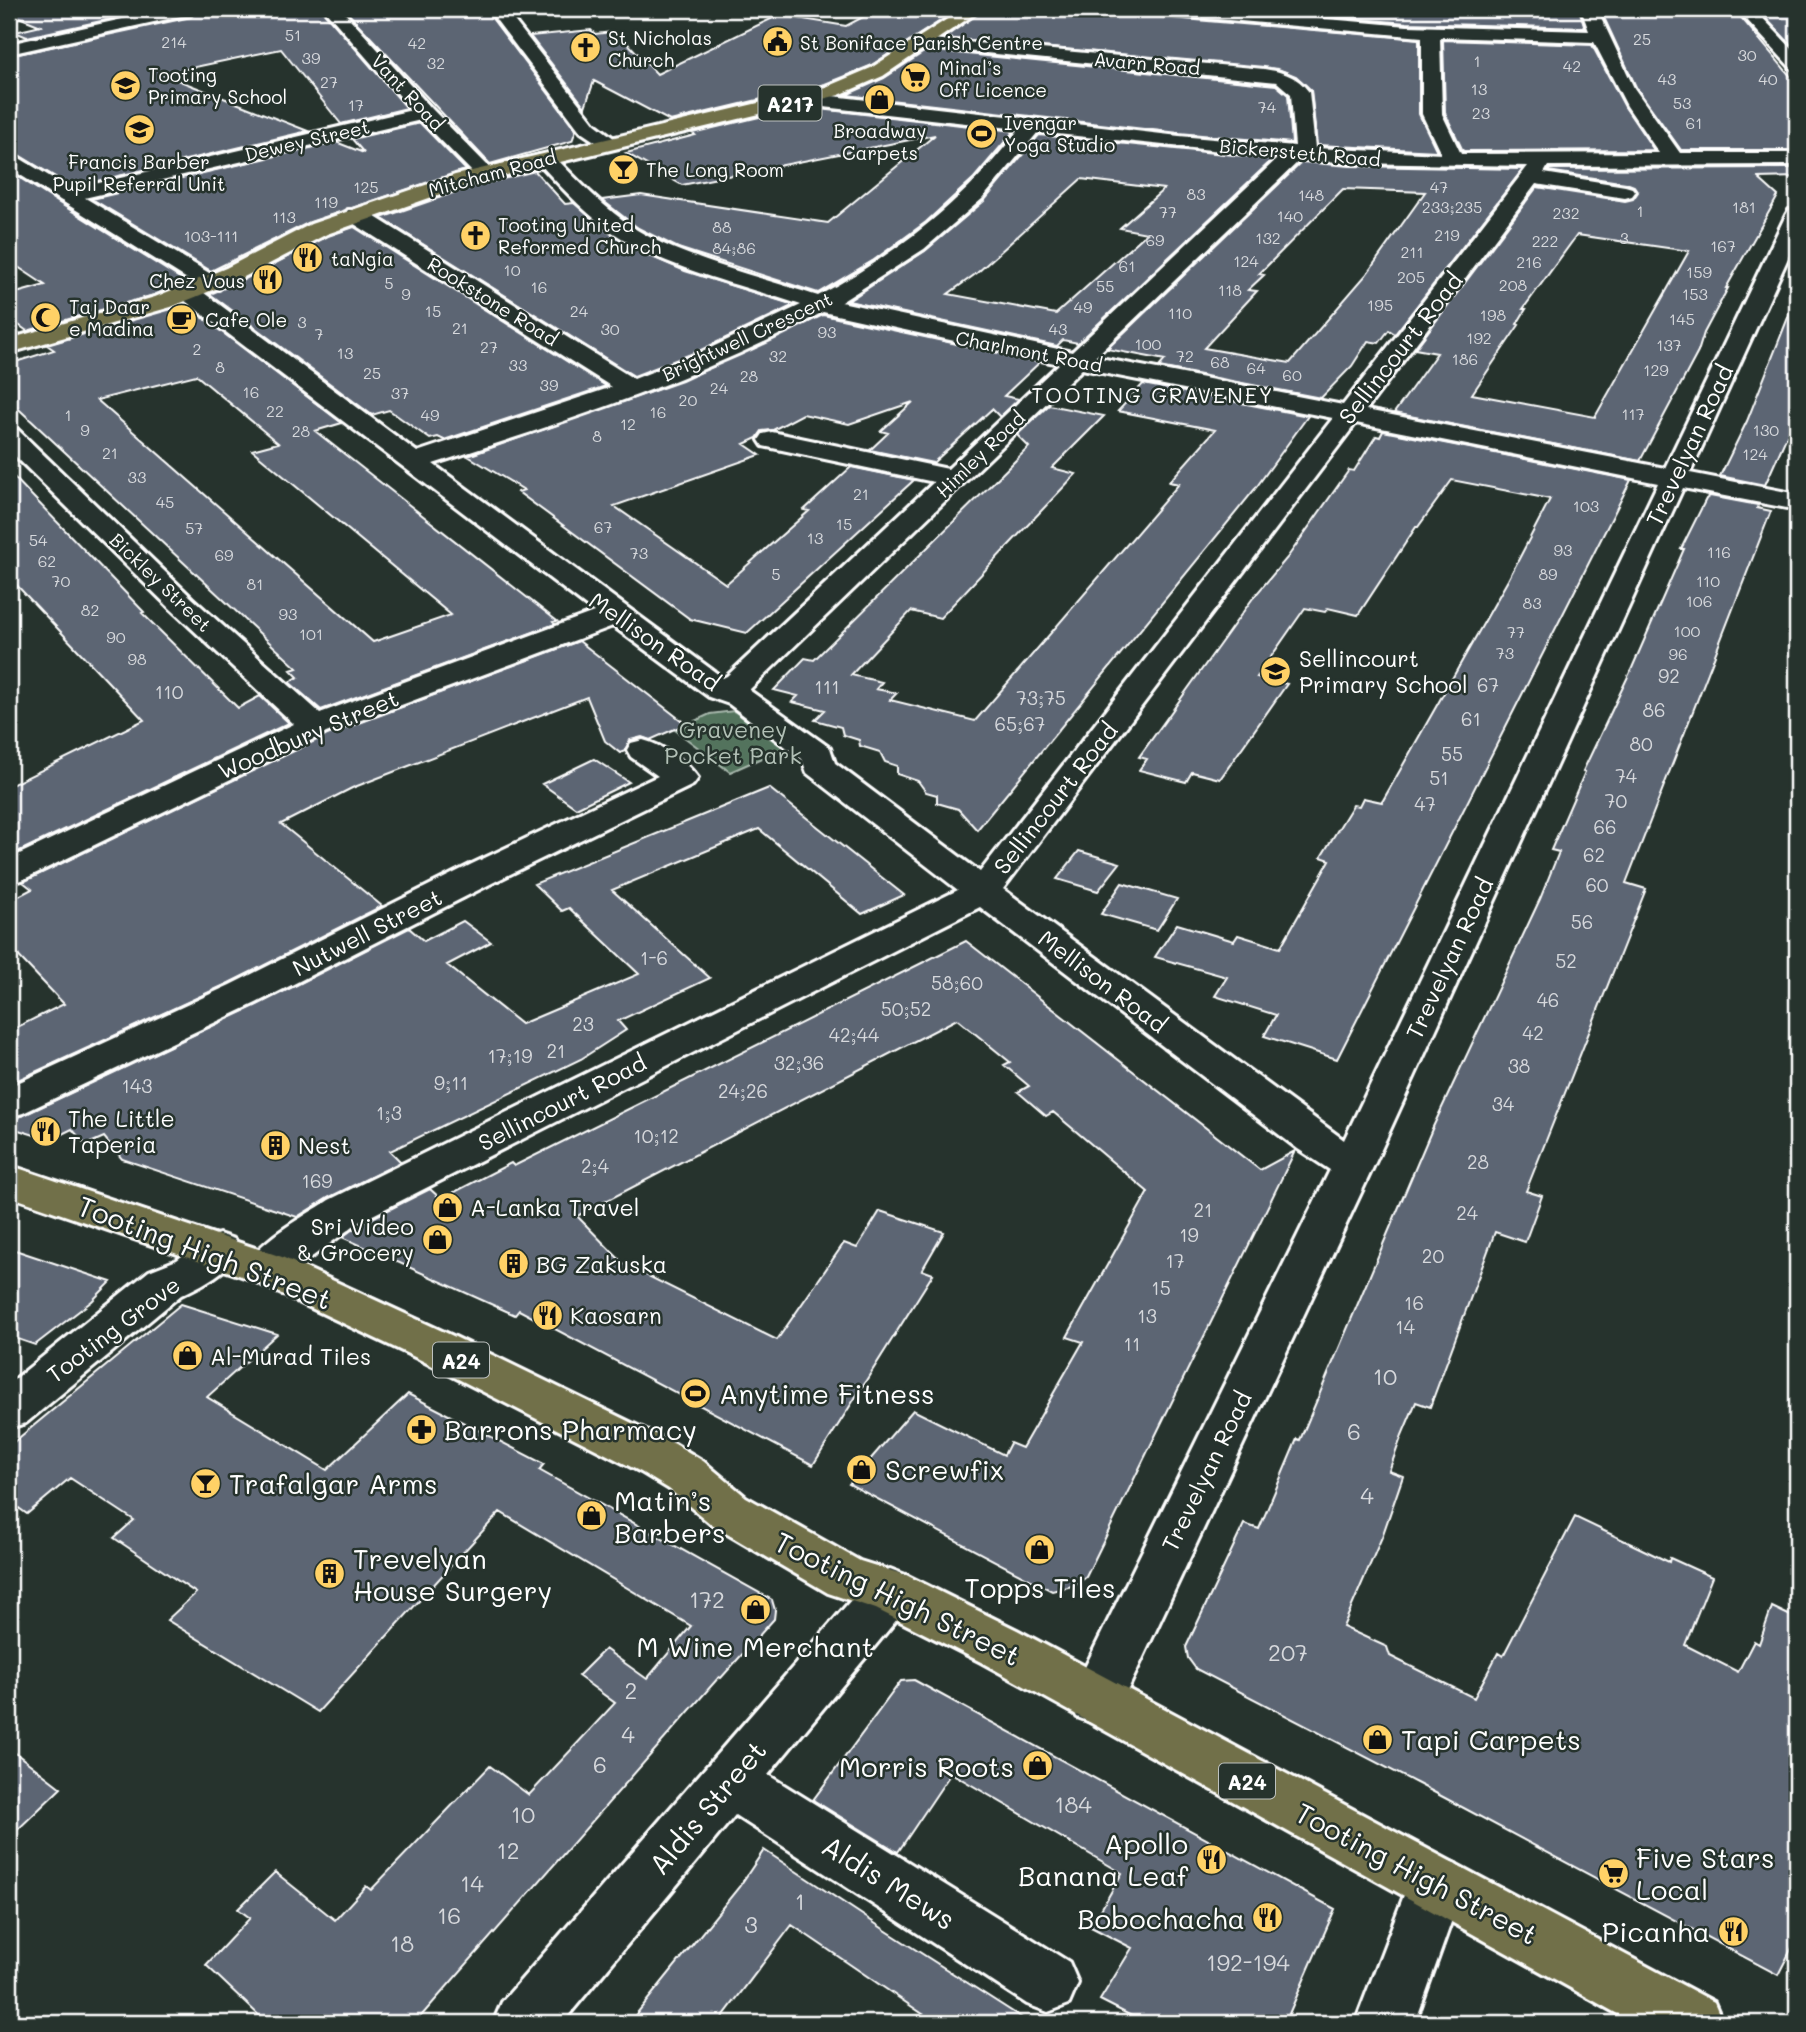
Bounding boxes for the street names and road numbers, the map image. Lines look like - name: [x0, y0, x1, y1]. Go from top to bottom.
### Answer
- street label: Avarn Road: [1093, 46, 1201, 80]
- street label: Vant Road: [366, 48, 450, 136]
- road number: A217: [758, 86, 822, 120]
- street label: Dewey Street: [242, 113, 372, 167]
- street label: Bickersteth Road: [1218, 132, 1382, 172]
- street label: Mitcham Road: [425, 144, 559, 202]
- street label: Rookstone Road: [423, 251, 563, 351]
- street label: Sellincourt Road: [1331, 266, 1469, 430]
- street label: Brightwell Crescent: [658, 286, 836, 386]
- street label: Charlmont Road: [953, 325, 1105, 377]
- street label: Trevelyan Road: [1639, 360, 1739, 530]
- street label: Himley Road: [930, 405, 1030, 503]
- street label: Bickley Street: [105, 527, 217, 637]
- street label: Mellison Road: [584, 585, 726, 697]
- street label: Woodbury Street: [213, 682, 403, 786]
- street label: Sellincourt Road: [986, 716, 1124, 880]
- street label: Trevelyan Road: [1399, 873, 1499, 1043]
- street label: Nutwell Street: [287, 881, 447, 983]
- street label: Mellison Road: [1033, 923, 1173, 1039]
- street label: Sellincourt Road: [473, 1047, 651, 1157]
- street label: Tooting High Street: [73, 1187, 337, 1317]
- street label: Tooting Grove: [40, 1269, 186, 1389]
- road number: A24: [433, 1342, 489, 1378]
- street label: Trevelyan Road: [1154, 1386, 1258, 1556]
- street label: Tooting High Street: [769, 1523, 1027, 1673]
- street label: Aldis Street: [640, 1732, 774, 1882]
- road number: A24: [1219, 1764, 1275, 1798]
- street label: Tooting High Street: [1290, 1794, 1544, 1952]
- street label: Aldis Mews: [816, 1827, 962, 1937]

